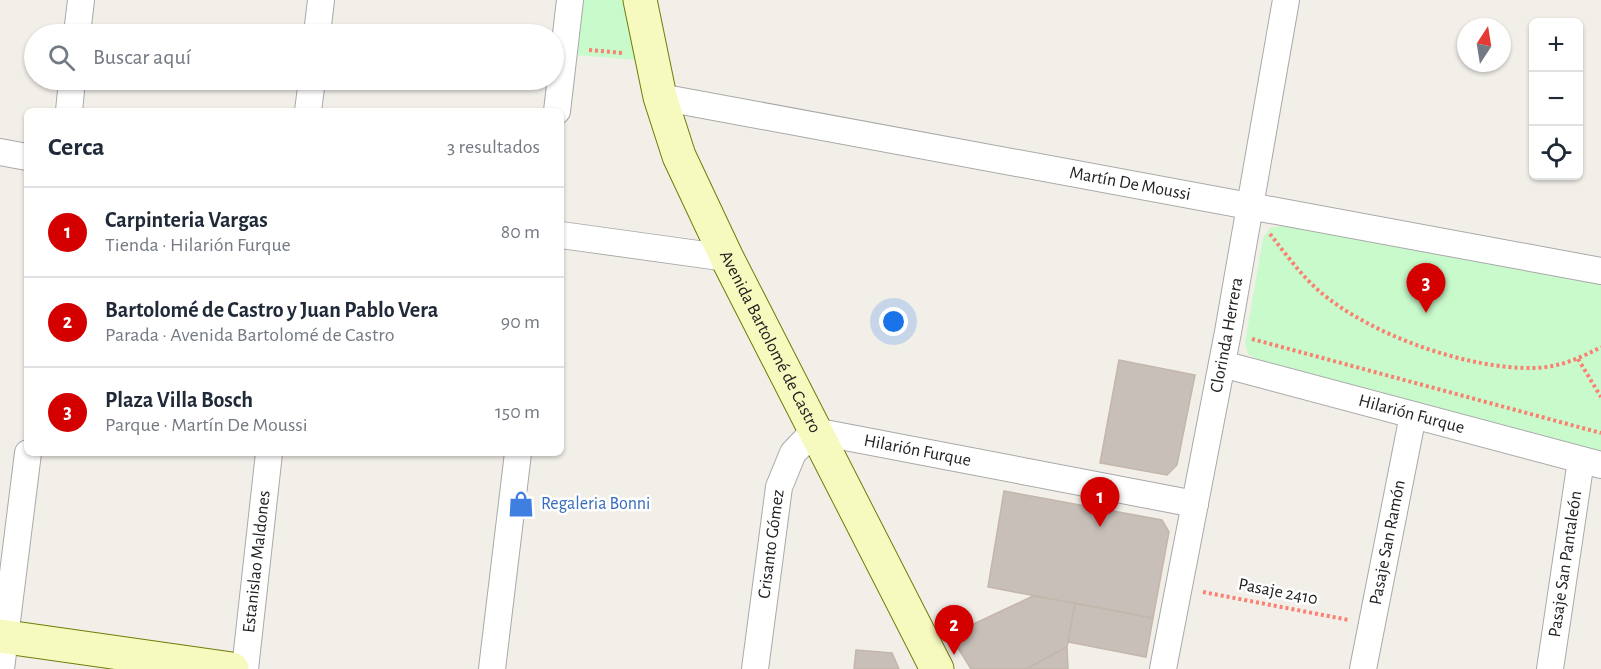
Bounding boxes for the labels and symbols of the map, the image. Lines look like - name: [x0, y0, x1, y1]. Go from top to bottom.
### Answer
- north arrow: [1457, 18, 1511, 72]
- street label: Martín De Moussi: [1068, 164, 1192, 204]
- street label: Avenida Bartolomé de Castro: [716, 248, 824, 436]
- pin: 3: [1406, 264, 1446, 313]
- street label: Clorinda Herrera: [1207, 276, 1246, 394]
- your location: [879, 307, 908, 336]
- street label: Hilarión Furque: [1356, 392, 1466, 437]
- street label: Hilarión Furque: [862, 432, 973, 470]
- pin: 1: [1080, 478, 1120, 527]
- street label: Pasaje San Ramón: [1367, 478, 1409, 606]
- street label: Crisanto Gómez: [755, 488, 788, 600]
- street label: Estanislao Maldones: [240, 489, 274, 634]
- shop icon: Regaleria Bonni: [506, 489, 536, 519]
- street label: Pasaje San Pantaleón: [1546, 490, 1585, 639]
- place label: Regaleria Bonni: [541, 495, 650, 513]
- street label: Pasaje 2410: [1237, 575, 1319, 609]
- pin: 2: [934, 606, 974, 655]

